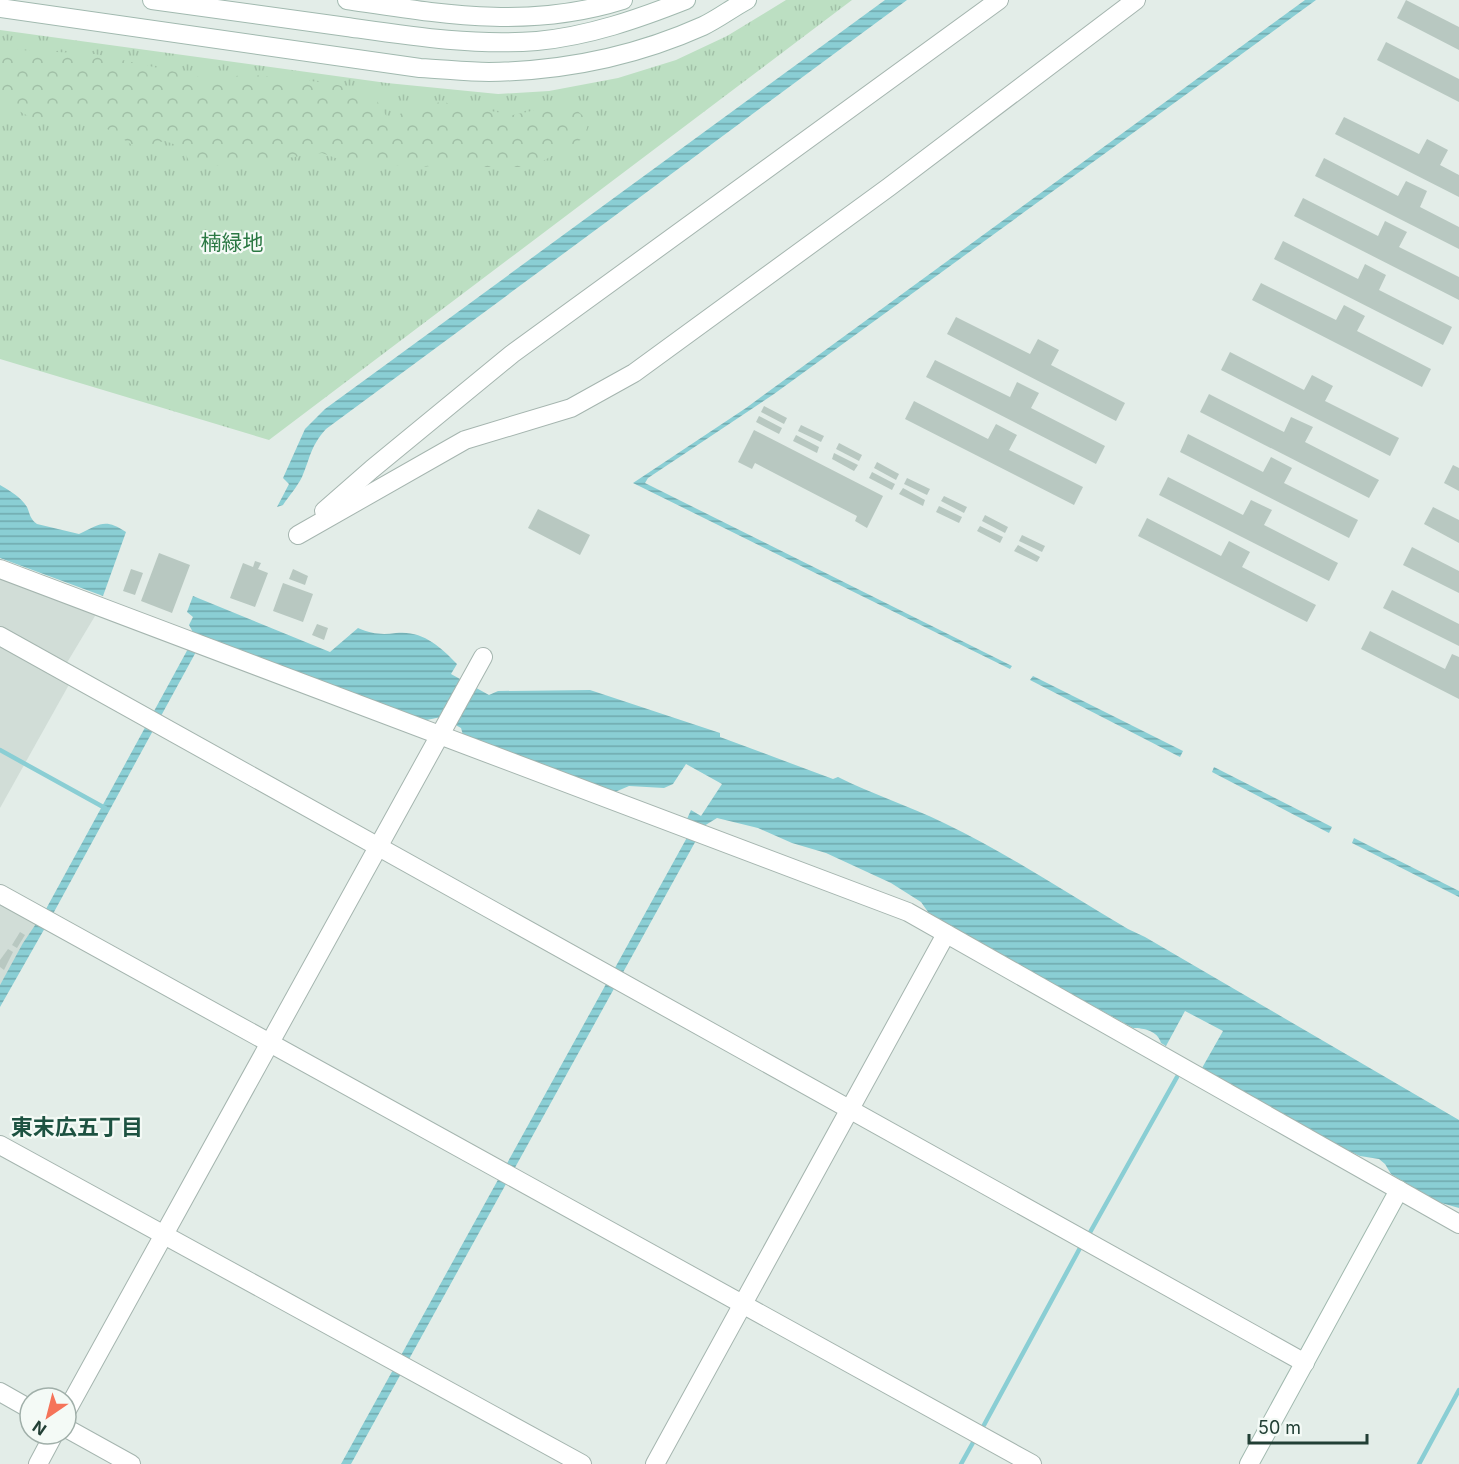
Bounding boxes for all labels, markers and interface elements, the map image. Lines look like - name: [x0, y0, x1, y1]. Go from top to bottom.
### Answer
- park label: 楠緑地: [201, 230, 264, 255]
- district label: 東末広五丁目: [11, 1114, 143, 1140]
- north arrow: [18, 1386, 78, 1446]
- scale bar: [1249, 1407, 1368, 1445]
- text: N: [29, 1417, 50, 1440]
- text: 50 m: [1258, 1417, 1301, 1438]

